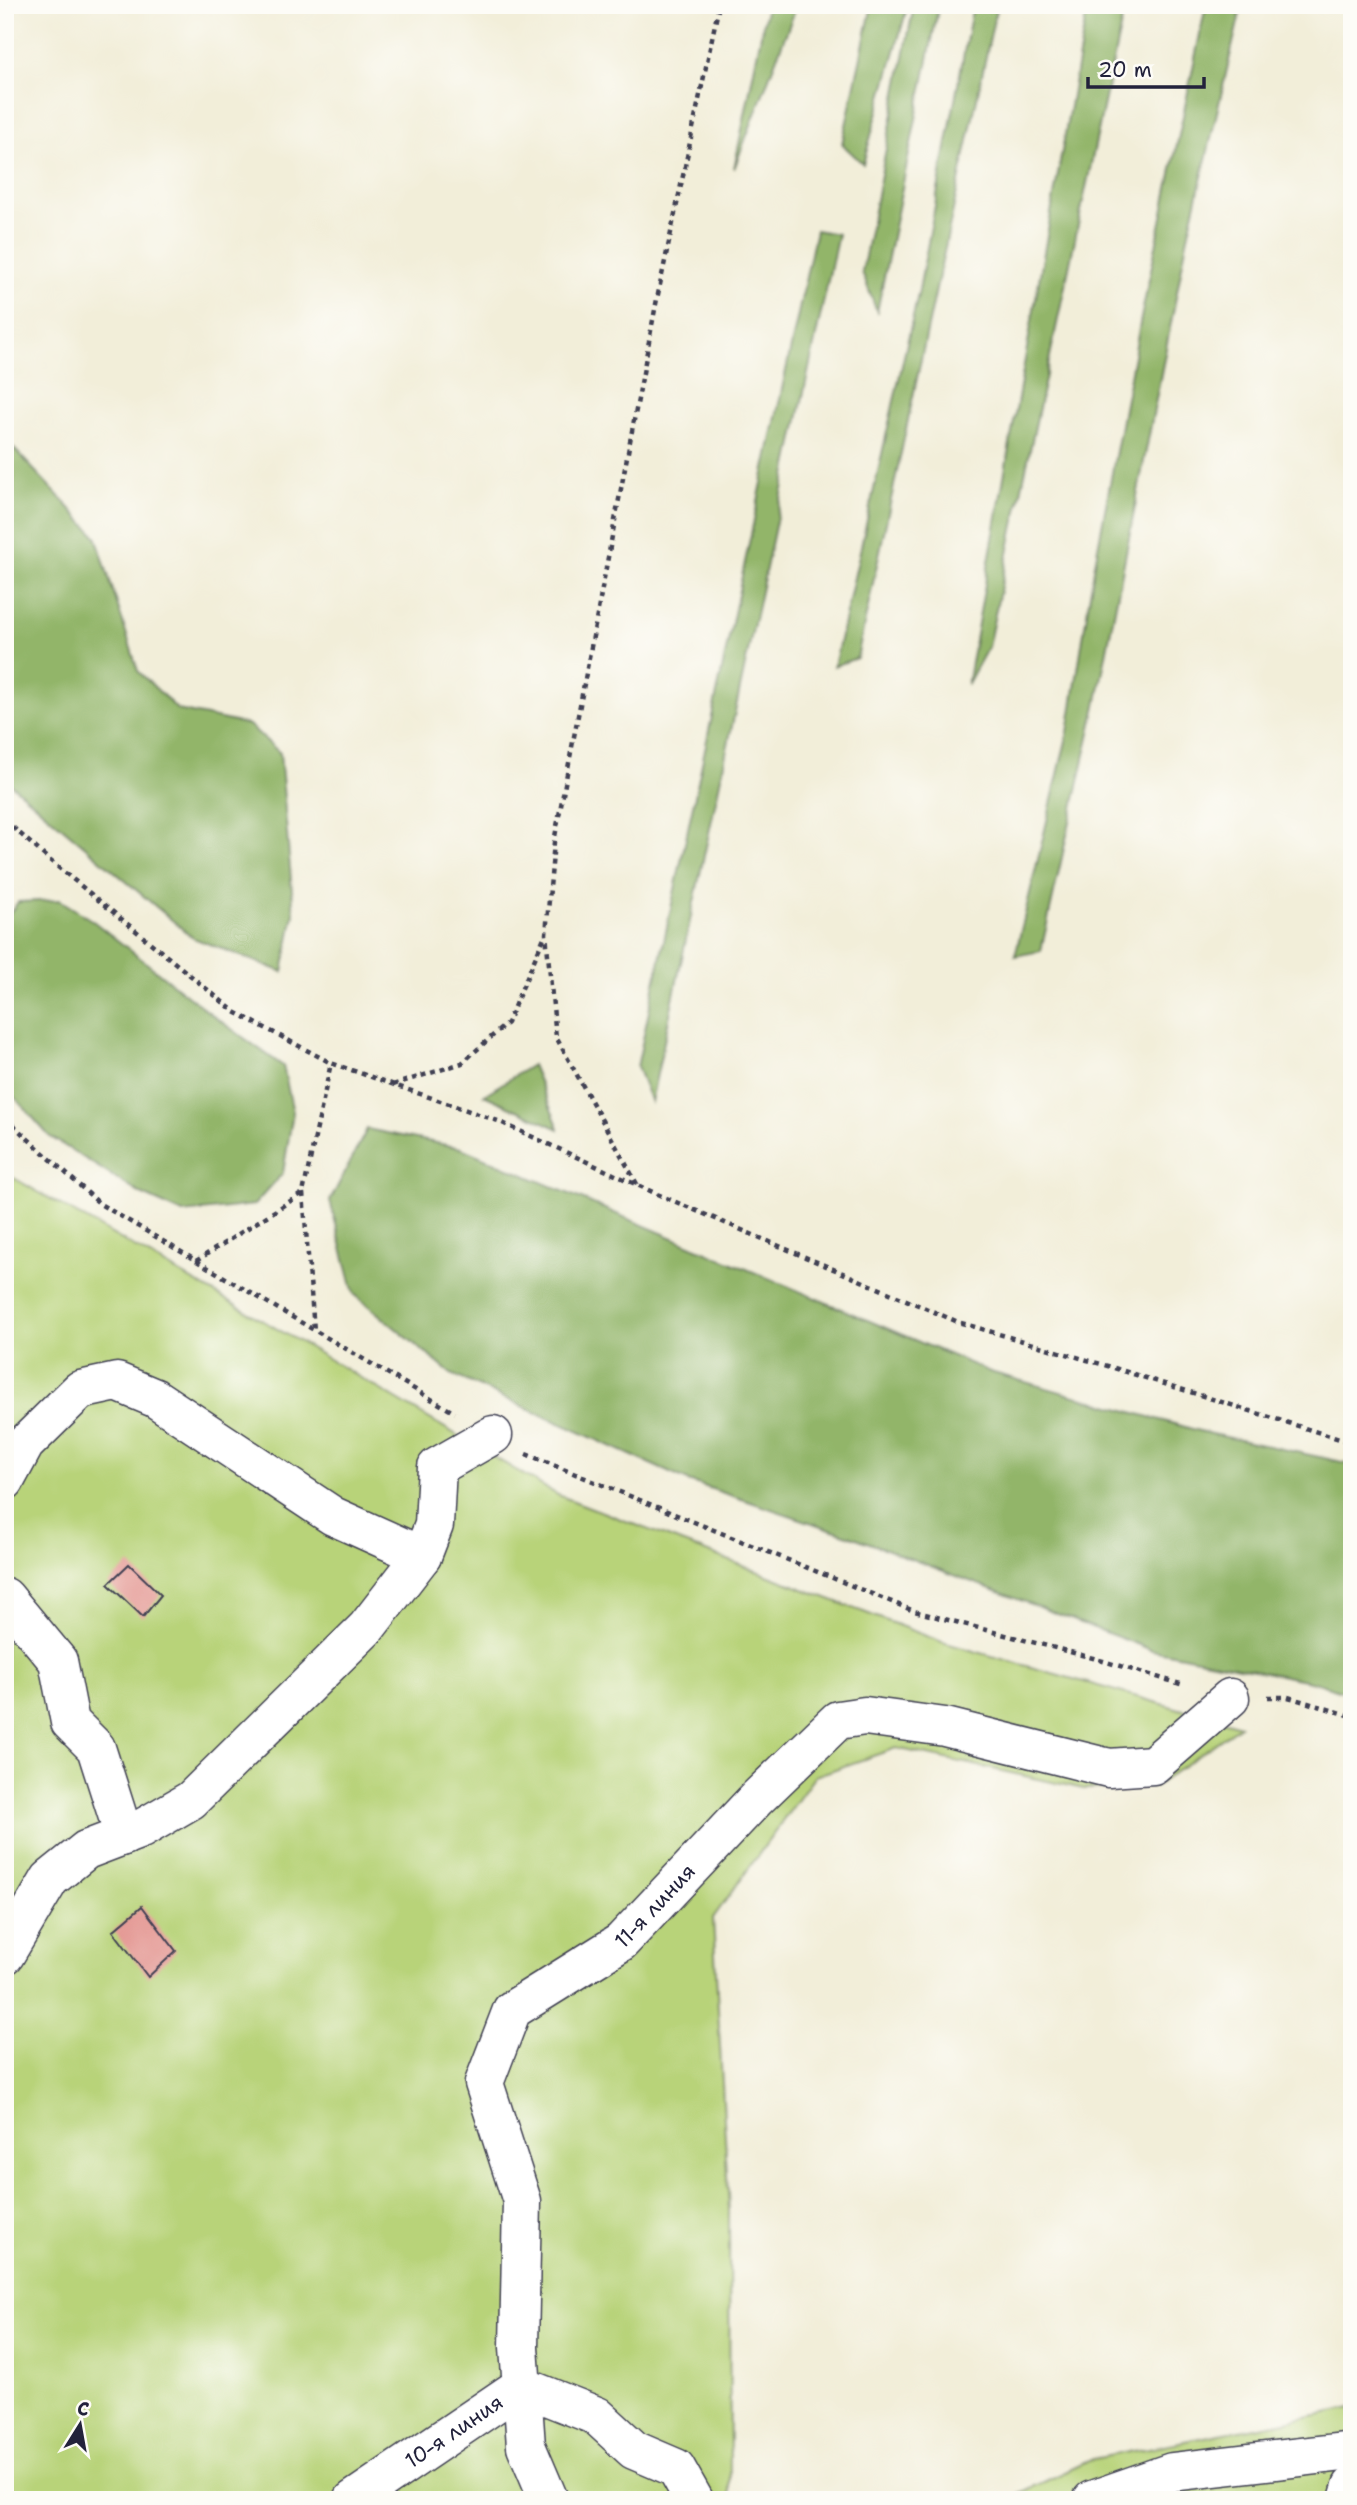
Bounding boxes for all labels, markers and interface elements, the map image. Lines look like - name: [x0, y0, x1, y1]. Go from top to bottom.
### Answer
- scale bar: [1088, 46, 1203, 90]
- text: 20 m: [1098, 56, 1152, 84]
- street label: 11-я линия: [608, 1858, 702, 1954]
- street label: 10-я линия: [399, 2388, 508, 2475]
- north arrow: [46, 2390, 116, 2460]
- text: С: [75, 2395, 91, 2422]

